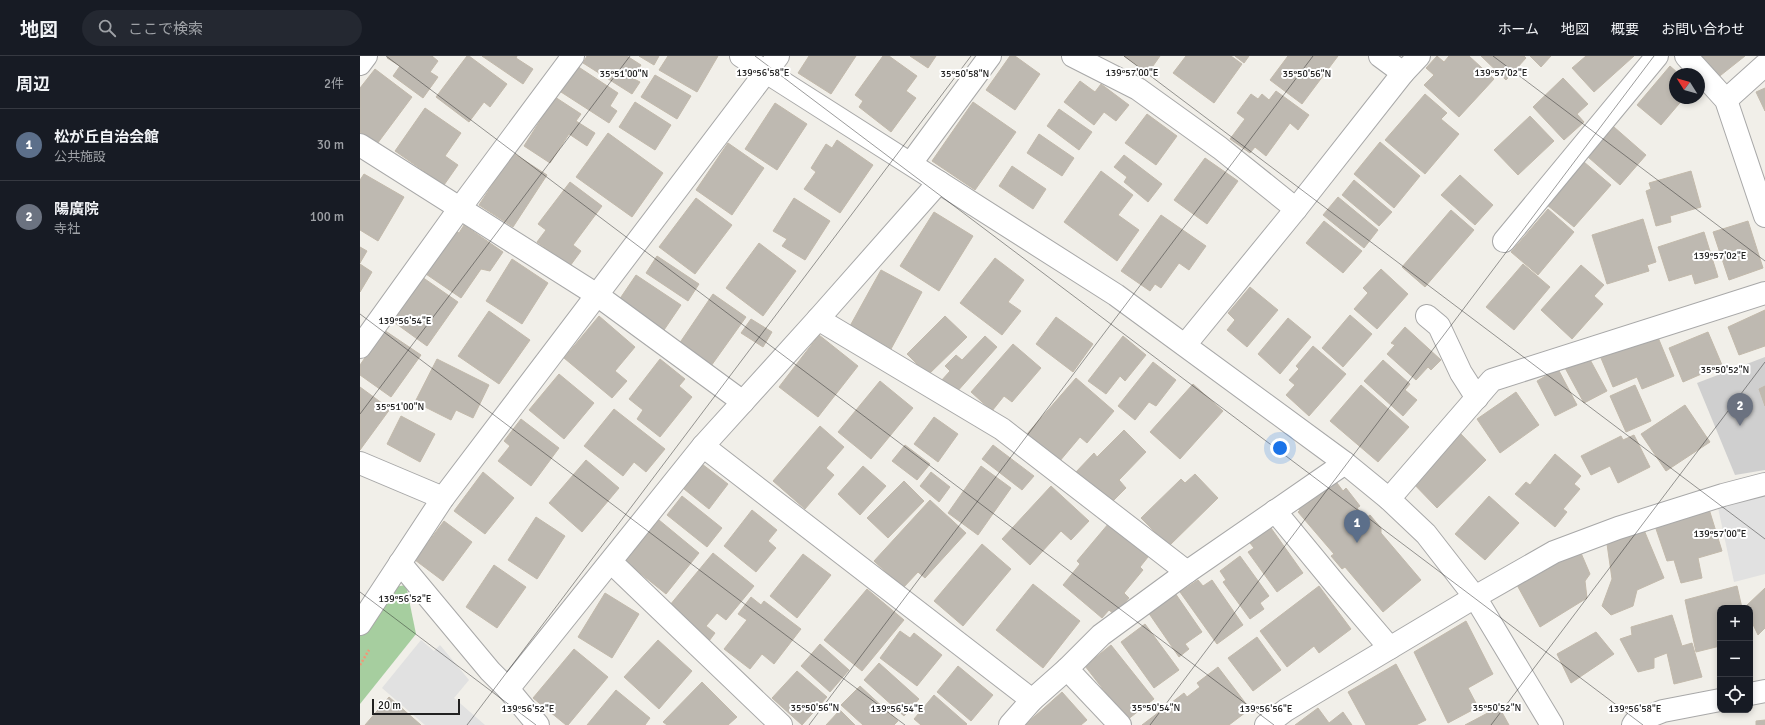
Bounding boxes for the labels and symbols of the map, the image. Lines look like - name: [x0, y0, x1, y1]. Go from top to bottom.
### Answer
- text: 139°56'58"E: [736, 67, 790, 79]
- text: 139°57'00"E: [1105, 67, 1159, 79]
- text: 139°57'02"E: [1474, 67, 1528, 79]
- text: 35°51'00"N: [600, 68, 648, 80]
- text: 35°50'58"N: [941, 68, 989, 80]
- text: 35°50'56"N: [1283, 68, 1331, 80]
- north arrow: [1669, 68, 1705, 104]
- text: 139°57'02"E: [1693, 250, 1747, 262]
- text: 139°56'54"E: [378, 315, 432, 327]
- text: 35°50'52"N: [1701, 364, 1749, 376]
- pin: 2: [1727, 393, 1753, 426]
- text: 35°51'00"N: [376, 401, 424, 413]
- your location: [1270, 438, 1290, 458]
- pin: 1: [1344, 510, 1370, 543]
- text: 139°57'00"E: [1693, 528, 1747, 540]
- text: 139°56'52"E: [378, 593, 432, 605]
- scale bar: [372, 697, 460, 716]
- text: 35°50'56"N: [791, 702, 839, 714]
- text: 35°50'54"N: [1132, 702, 1180, 714]
- text: 35°50'52"N: [1473, 702, 1521, 714]
- text: 139°56'52"E: [501, 703, 555, 715]
- text: 139°56'54"E: [870, 703, 924, 715]
- text: 139°56'56"E: [1239, 703, 1293, 715]
- text: 139°56'58"E: [1608, 703, 1662, 715]

